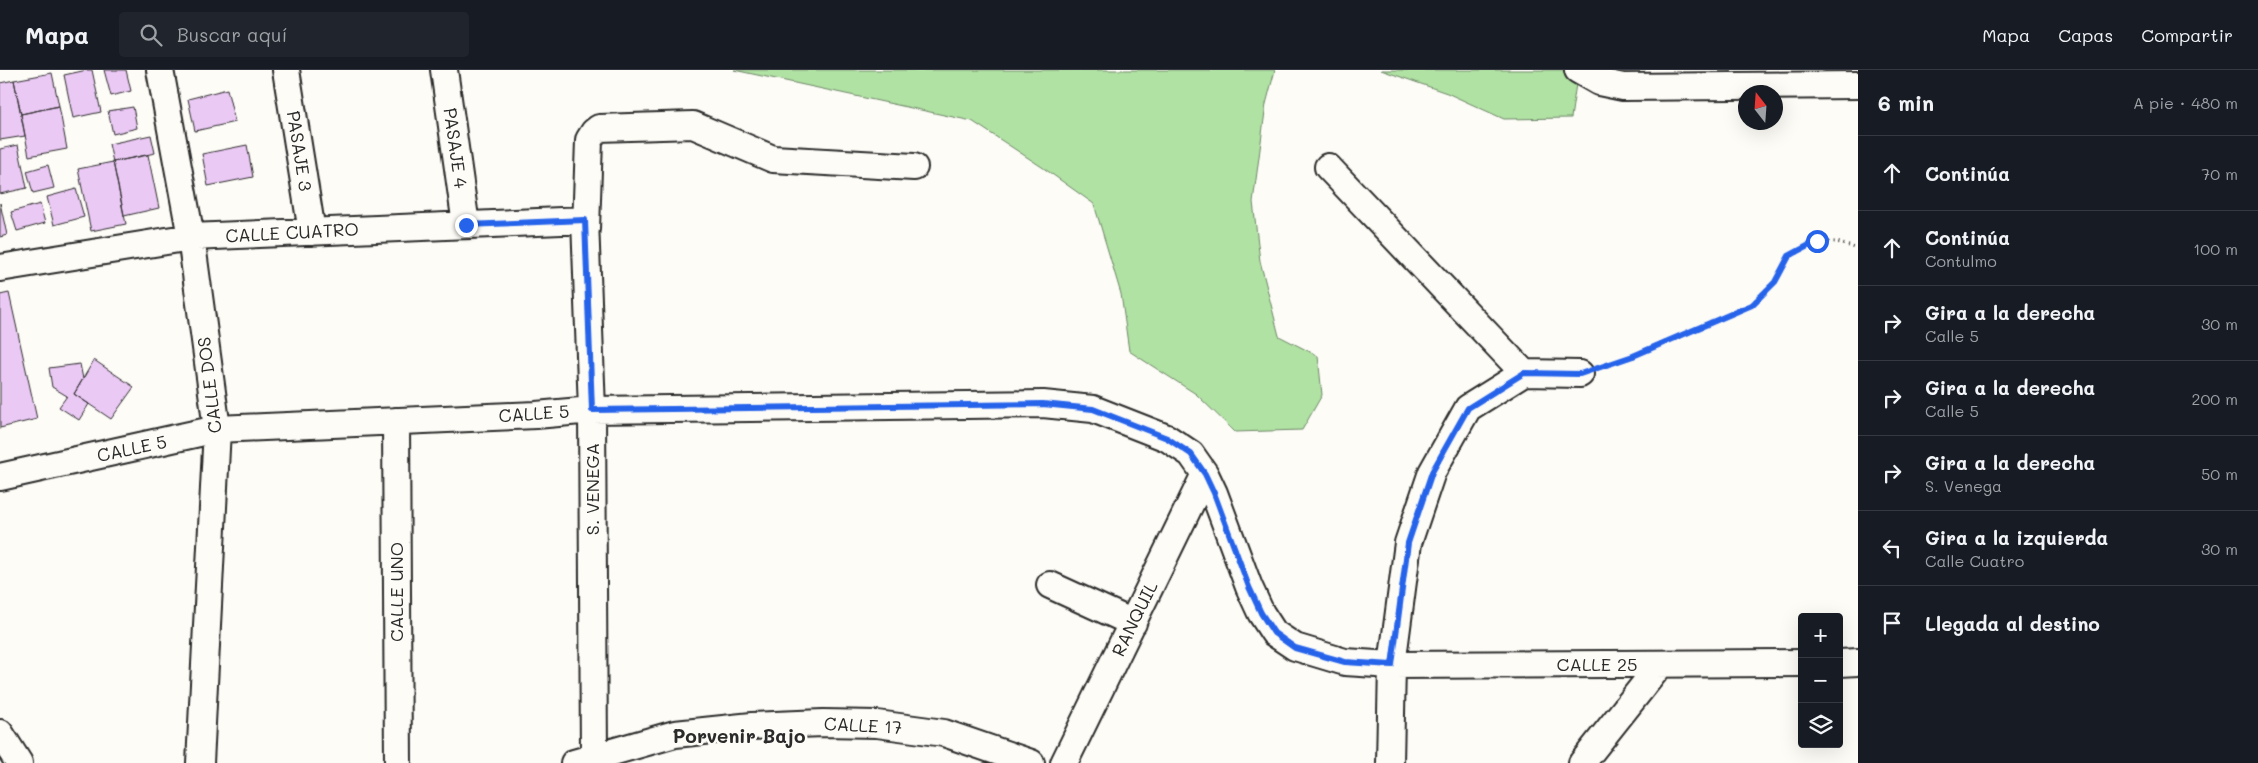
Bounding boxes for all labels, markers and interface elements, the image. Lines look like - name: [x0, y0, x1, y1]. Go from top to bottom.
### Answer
- search box: [119, 12, 469, 57]
- text: Mapa: [25, 19, 89, 50]
- icon: search: [137, 21, 165, 49]
- text: Buscar aquí: [177, 22, 287, 47]
- text: Mapa: [1982, 23, 2030, 47]
- text: Capas: [2058, 23, 2113, 47]
- text: Compartir: [2141, 23, 2233, 47]
- north arrow: [1738, 85, 1783, 130]
- text: 6 min: [1878, 89, 1934, 116]
- text: A pie · 480 m: [2133, 92, 2238, 113]
- street label: PASAJE 4: [438, 106, 474, 190]
- street label: PASAJE 3: [282, 109, 318, 193]
- icon: ahead: [1878, 159, 1906, 187]
- text: Continúa: [1925, 161, 2010, 186]
- text: 70 m: [2201, 163, 2238, 184]
- route end: [455, 214, 478, 237]
- street label: CALLE CUATRO: [225, 217, 359, 247]
- text: Continúa: [1925, 225, 2010, 250]
- route start: [1806, 230, 1829, 253]
- icon: ahead: [1878, 234, 1906, 262]
- text: 100 m: [2193, 238, 2238, 259]
- text: Contulmo: [1925, 250, 1997, 271]
- text: Gira a la derecha: [1925, 300, 2095, 325]
- icon: right: [1878, 309, 1906, 337]
- text: 30 m: [2201, 313, 2238, 334]
- text: Calle 5: [1925, 325, 1979, 346]
- street label: CALLE DOS: [191, 335, 227, 435]
- text: Gira a la derecha: [1925, 375, 2095, 400]
- icon: right: [1878, 384, 1906, 412]
- text: 200 m: [2191, 388, 2238, 409]
- street label: CALLE 5: [498, 399, 570, 427]
- text: Calle 5: [1925, 400, 1979, 421]
- street label: CALLE 5: [95, 429, 169, 467]
- street label: S. VENEGA: [580, 443, 604, 535]
- text: Gira a la derecha: [1925, 450, 2095, 475]
- icon: right: [1878, 459, 1906, 487]
- text: 50 m: [2201, 463, 2238, 484]
- text: S. Venega: [1925, 475, 2002, 496]
- text: Gira a la izquierda: [1925, 525, 2108, 550]
- icon: left: [1878, 534, 1906, 562]
- text: 30 m: [2201, 538, 2238, 559]
- street label: CALLE UNO: [384, 542, 408, 642]
- text: Calle Cuatro: [1925, 550, 2024, 571]
- street label: RANQUIL: [1106, 577, 1163, 660]
- icon: arrive: [1878, 609, 1906, 637]
- text: Llegada al destino: [1925, 611, 2100, 636]
- map controls: [1798, 613, 1843, 748]
- button: +: [1798, 613, 1843, 658]
- street label: CALLE 25: [1557, 652, 1637, 676]
- button: −: [1798, 658, 1843, 703]
- button: layers: [1798, 703, 1843, 748]
- street label: CALLE 17: [823, 711, 903, 739]
- district label: Porvenir Bajo: [672, 723, 806, 748]

